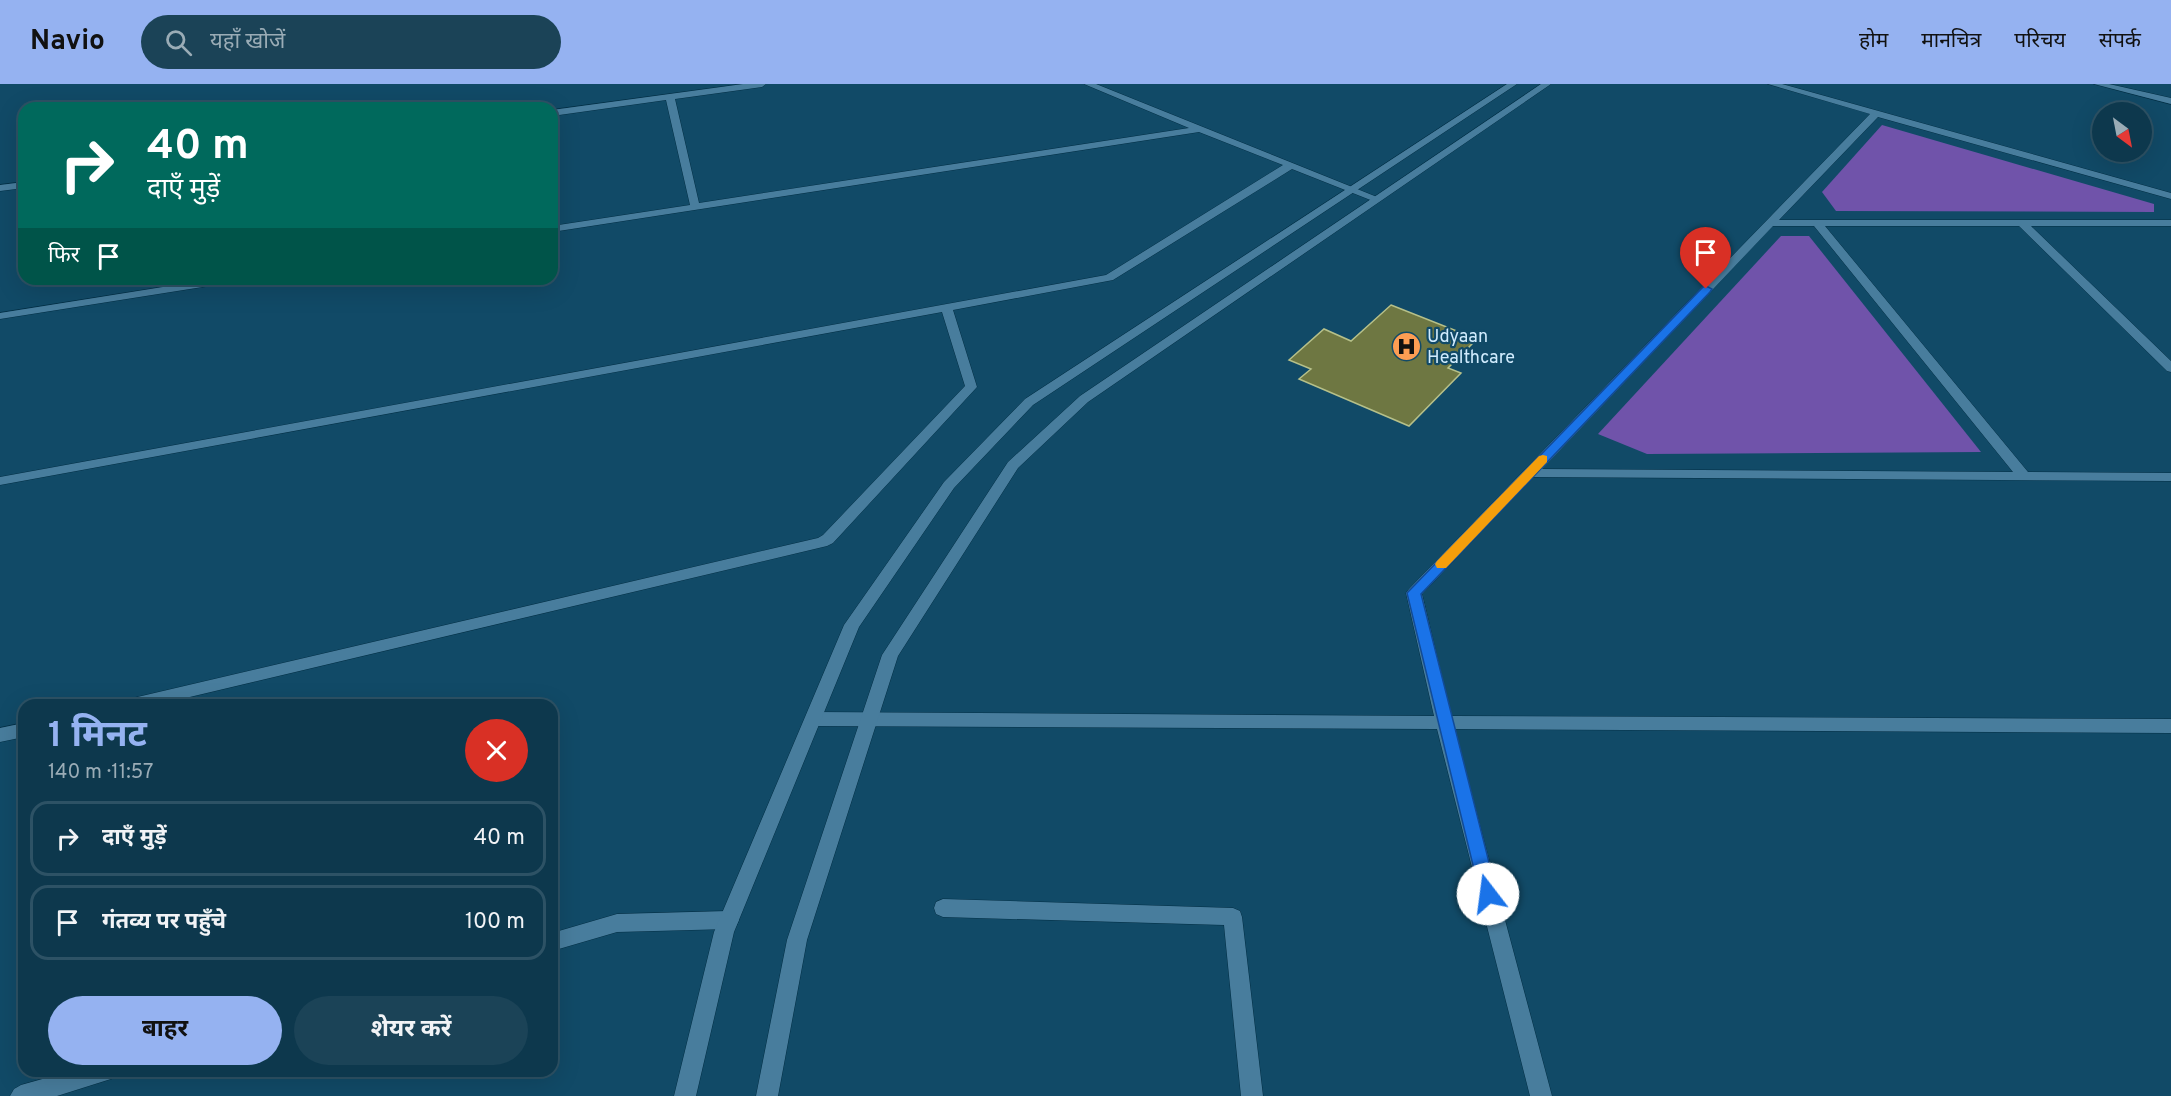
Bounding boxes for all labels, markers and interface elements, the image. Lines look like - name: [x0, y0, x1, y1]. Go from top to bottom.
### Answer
- search box: [141, 15, 561, 69]
- text: Navio: [30, 24, 105, 60]
- icon: search: [162, 26, 195, 59]
- text: होम: [1859, 28, 1888, 55]
- text: मानचित्र: [1921, 28, 1981, 55]
- text: परिचय: [2014, 28, 2066, 55]
- text: संपर्क: [2099, 28, 2141, 55]
- text: यहाँ खोजें: [210, 29, 285, 56]
- north arrow: [2092, 102, 2152, 162]
- map controls: [2092, 102, 2152, 162]
- text: 40 m: [147, 121, 249, 174]
- icon: right: [48, 126, 126, 204]
- text: दाएँ मुड़ें: [147, 173, 220, 207]
- pin: [1680, 227, 1731, 289]
- icon: arrive: [1689, 236, 1722, 269]
- icon: arrive: [92, 240, 125, 273]
- text: फिर: [48, 243, 80, 270]
- place label: Udyaan Healthcare: [1427, 326, 1515, 370]
- hospital icon: Udyaan Healthcare: [1390, 330, 1422, 362]
- text: 1 मिनट: [48, 714, 147, 760]
- button: close: [465, 719, 528, 782]
- text: 140 m · 11:57: [48, 760, 153, 786]
- icon: right: [51, 822, 84, 855]
- text: दाएँ मुड़ें: [102, 825, 167, 852]
- text: 40 m: [473, 825, 525, 852]
- position arrow: [1456, 862, 1520, 926]
- icon: arrive: [51, 906, 84, 939]
- text: गंतव्य पर पहुँचे: [102, 909, 226, 936]
- text: 100 m: [465, 909, 525, 936]
- button: बाहर: [48, 996, 282, 1065]
- button: शेयर करें: [294, 996, 528, 1065]

